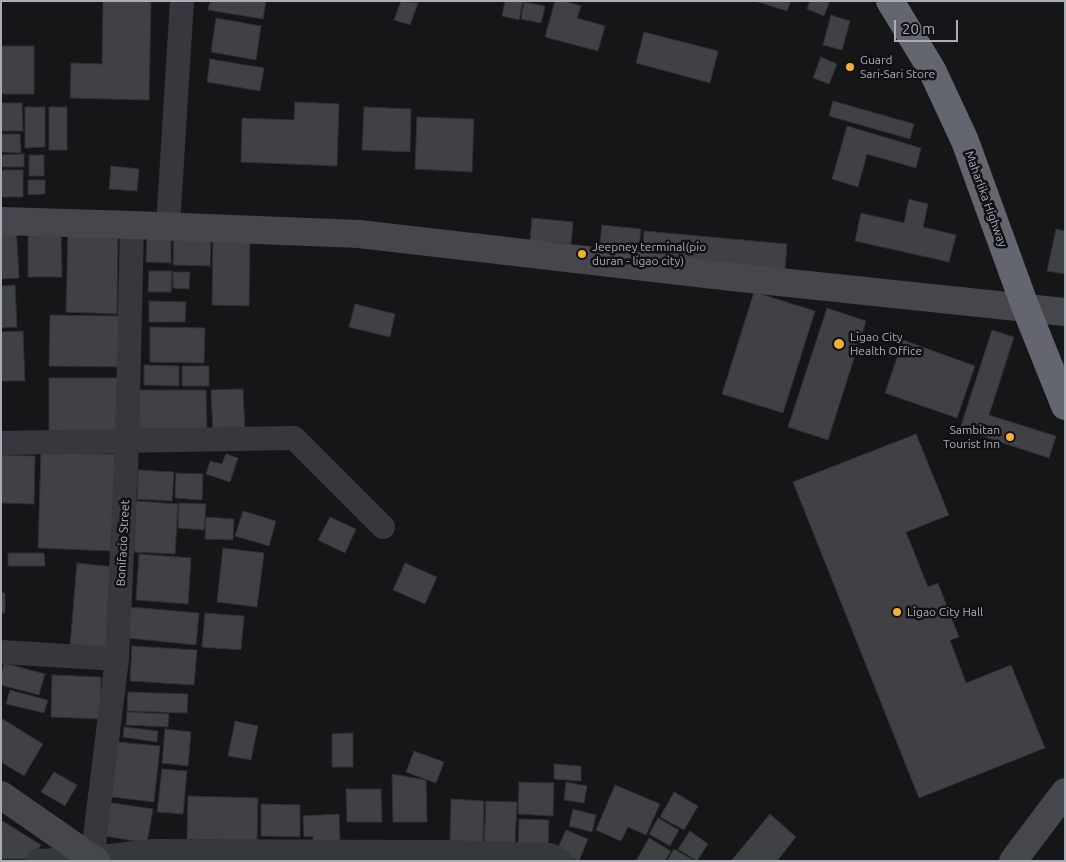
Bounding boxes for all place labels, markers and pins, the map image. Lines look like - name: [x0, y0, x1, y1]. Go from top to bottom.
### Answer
- place label: Guard Sari-Sari Store: [860, 53, 935, 81]
- marker: Guard Sari-Sari Store: [844, 61, 856, 73]
- place label: Jeepney terminal(pio duran - ligao city): [592, 240, 706, 268]
- marker: Jeepney terminal(pio duran - ligao city): [576, 248, 588, 260]
- place label: Ligao City Health Office: [850, 330, 922, 358]
- marker: Ligao City Health Office: [832, 337, 846, 351]
- place label: Sambitan Tourist Inn: [943, 423, 1000, 451]
- marker: Sambitan Tourist Inn: [1004, 431, 1016, 443]
- place label: Ligao City Hall: [907, 605, 983, 619]
- marker: Ligao City Hall: [891, 606, 903, 618]

